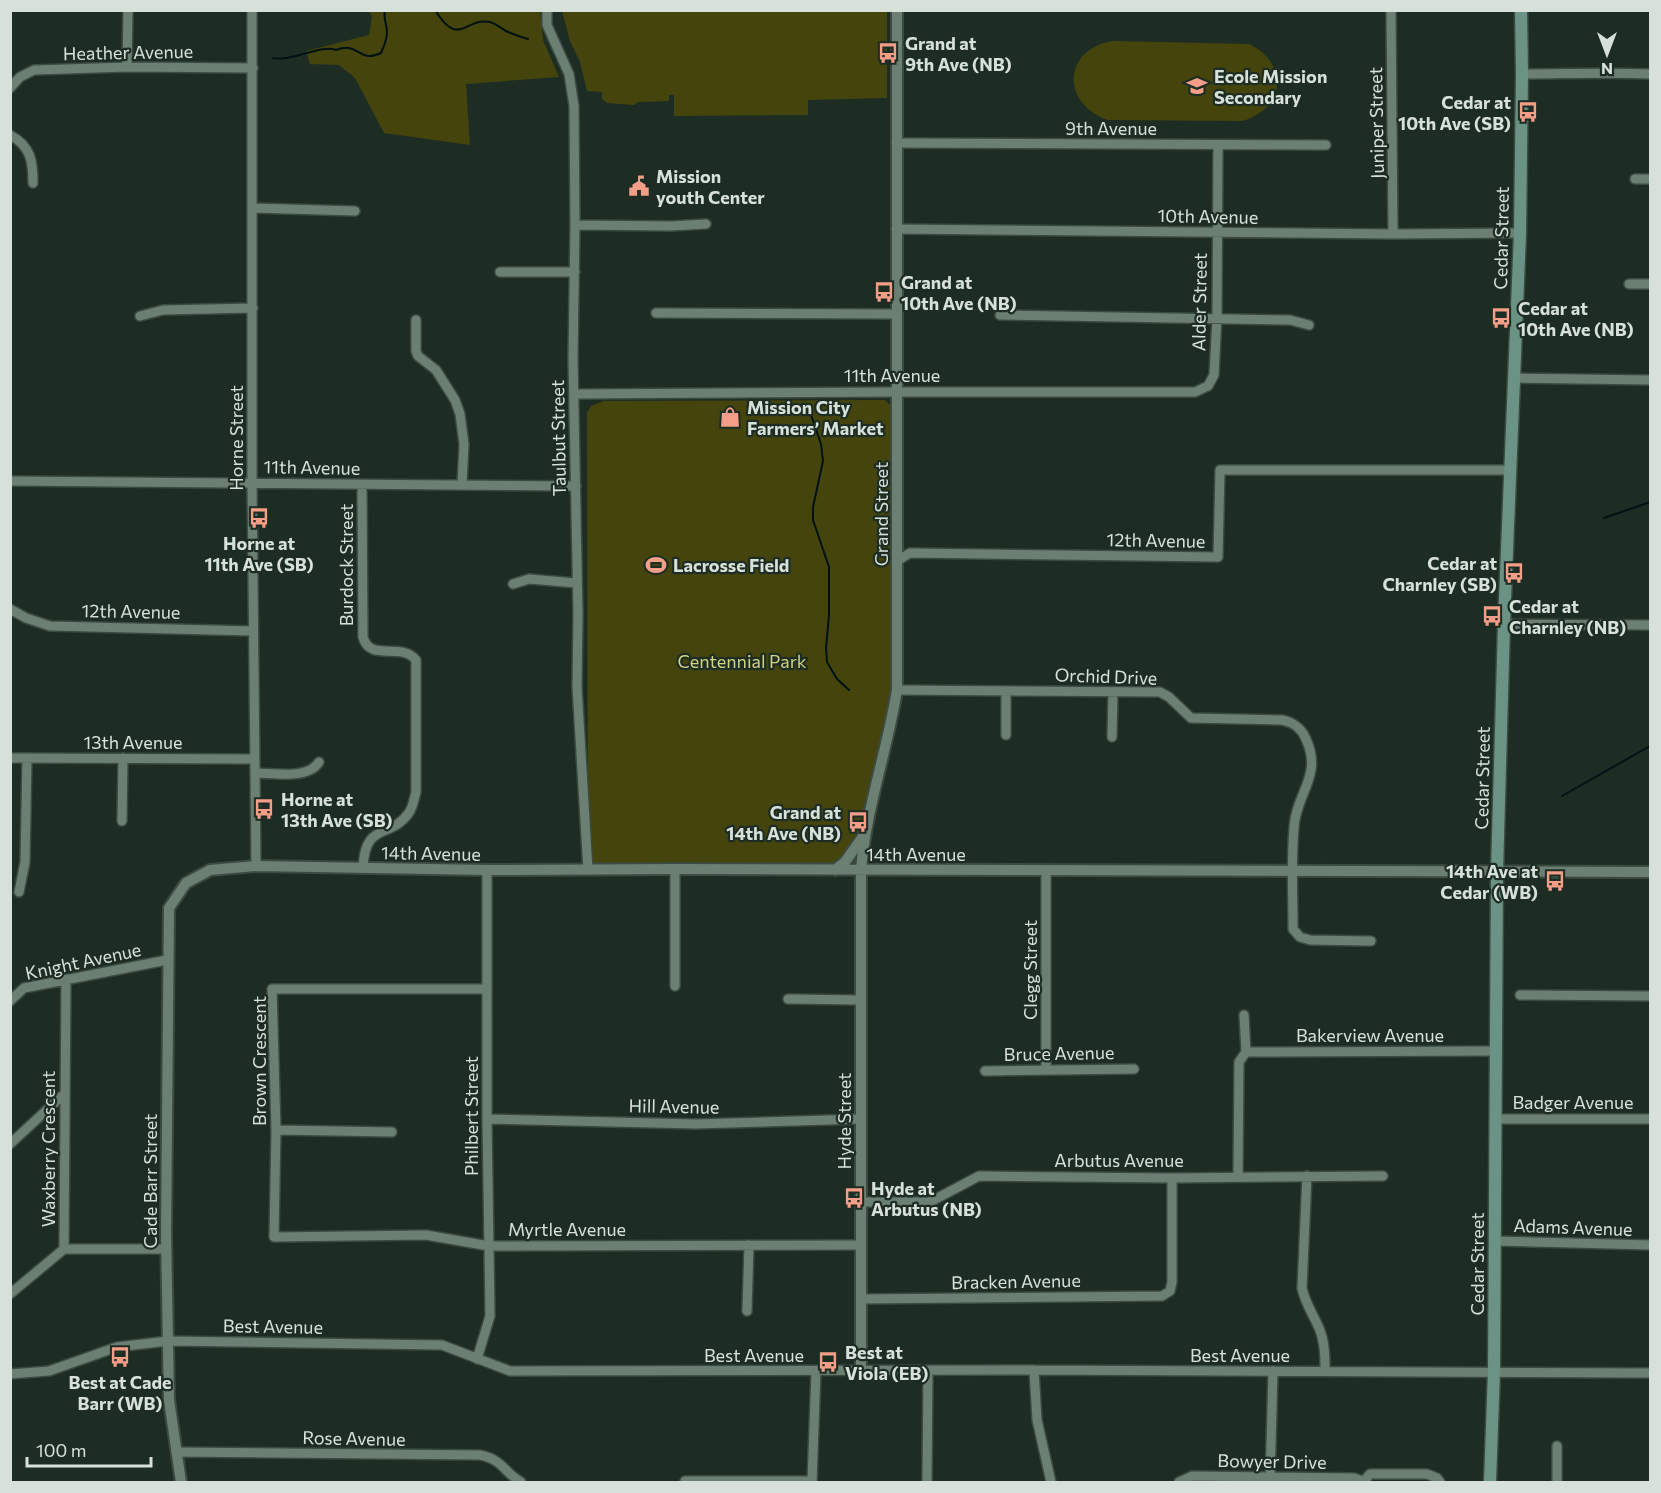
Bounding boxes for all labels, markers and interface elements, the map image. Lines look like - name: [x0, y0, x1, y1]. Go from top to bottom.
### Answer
- north arrow: [1577, 24, 1637, 84]
- place label: Grand at 9th Ave (NB): [905, 32, 1012, 75]
- street label: Heather Avenue: [63, 40, 193, 64]
- bus stop icon: Grand at 9th Ave (NB): [876, 41, 900, 65]
- text: N: [1601, 60, 1613, 79]
- place label: Ecole Mission Secondary: [1214, 65, 1327, 108]
- street label: Juniper Street: [1364, 67, 1388, 179]
- school or university icon: Ecole Mission Secondary: [1185, 74, 1209, 98]
- place label: Cedar at 10th Ave (SB): [1398, 91, 1511, 134]
- bus stop icon: Cedar at 10th Ave (SB): [1516, 100, 1540, 124]
- street label: 9th Avenue: [1065, 117, 1157, 139]
- place label: Mission youth Center: [656, 165, 765, 208]
- public building icon: Mission youth Center: [627, 174, 651, 198]
- street label: Cedar Street: [1489, 186, 1513, 290]
- street label: 10th Avenue: [1158, 204, 1258, 228]
- street label: Alder Street: [1187, 253, 1211, 351]
- place label: Grand at 10th Ave (NB): [901, 271, 1017, 314]
- bus stop icon: Grand at 10th Ave (NB): [872, 280, 896, 304]
- place label: Cedar at 10th Ave (NB): [1518, 297, 1634, 340]
- bus stop icon: Cedar at 10th Ave (NB): [1489, 306, 1513, 330]
- street label: 11th Avenue: [844, 364, 940, 386]
- street label: Taulbut Street: [546, 380, 570, 496]
- street label: Horne Street: [225, 385, 247, 491]
- place label: Mission City Farmers’ Market: [747, 396, 884, 439]
- shop icon: Mission City Farmers’ Market: [718, 405, 742, 429]
- street label: 11th Avenue: [264, 455, 360, 479]
- street label: Grand Street: [870, 462, 892, 566]
- street label: Burdock Street: [335, 504, 357, 626]
- bus stop icon: Horne at 11th Ave (SB): [247, 506, 271, 530]
- street label: 12th Avenue: [1106, 528, 1206, 552]
- place label: Horne at 11th Ave (SB): [204, 532, 314, 575]
- place label: Cedar at Charnley (SB): [1383, 552, 1497, 595]
- sports icon: Lacrosse Field: [644, 553, 668, 577]
- place label: Lacrosse Field: [673, 554, 789, 576]
- bus stop icon: Cedar at Charnley (SB): [1502, 561, 1526, 585]
- place label: Cedar at Charnley (NB): [1509, 595, 1626, 638]
- street label: 12th Avenue: [81, 599, 181, 623]
- bus stop icon: Cedar at Charnley (NB): [1480, 604, 1504, 628]
- park label: Centennial Park: [677, 650, 807, 672]
- street label: Orchid Drive: [1054, 663, 1158, 689]
- street label: Cedar Street: [1470, 726, 1494, 830]
- street label: 13th Avenue: [83, 731, 183, 753]
- place label: Horne at 13th Ave (SB): [281, 788, 393, 831]
- bus stop icon: Horne at 13th Ave (SB): [252, 797, 276, 821]
- place label: Grand at 14th Ave (NB): [726, 801, 841, 844]
- bus stop icon: Grand at 14th Ave (NB): [846, 810, 870, 834]
- street label: 14th Avenue: [381, 841, 481, 865]
- street label: 14th Avenue: [866, 843, 966, 865]
- place label: 14th Ave at Cedar (WB): [1440, 860, 1538, 903]
- bus stop icon: 14th Ave at Cedar (WB): [1543, 869, 1567, 893]
- street label: Clegg Street: [1019, 920, 1041, 1020]
- street label: Knight Avenue: [23, 938, 143, 984]
- street label: Brown Crescent: [248, 996, 270, 1126]
- street label: Bakerview Avenue: [1296, 1024, 1444, 1046]
- street label: Bruce Avenue: [1003, 1041, 1115, 1065]
- street label: Philbert Street: [460, 1056, 482, 1176]
- street label: Waxberry Crescent: [37, 1071, 59, 1227]
- street label: Hyde Street: [833, 1073, 855, 1169]
- street label: Badger Avenue: [1512, 1091, 1634, 1113]
- street label: Hill Avenue: [628, 1094, 720, 1118]
- street label: Cade Barr Street: [139, 1114, 161, 1248]
- street label: Arbutus Avenue: [1054, 1149, 1184, 1171]
- place label: Hyde at Arbutus (NB): [871, 1177, 982, 1220]
- bus stop icon: Hyde at Arbutus (NB): [842, 1186, 866, 1210]
- street label: Cedar Street: [1466, 1212, 1488, 1316]
- street label: Adams Avenue: [1513, 1214, 1633, 1240]
- street label: Myrtle Avenue: [508, 1218, 626, 1240]
- street label: Bracken Avenue: [951, 1269, 1081, 1293]
- street label: Best Avenue: [223, 1314, 323, 1338]
- place label: Best at Viola (EB): [845, 1341, 928, 1384]
- street label: Best Avenue: [704, 1344, 804, 1366]
- street label: Best Avenue: [1190, 1344, 1290, 1366]
- bus stop icon: Best at Cade Barr (WB): [108, 1345, 132, 1369]
- bus stop icon: Best at Viola (EB): [816, 1350, 840, 1374]
- place label: Best at Cade Barr (WB): [68, 1371, 172, 1414]
- street label: Rose Avenue: [302, 1426, 406, 1450]
- scale bar: [27, 1430, 152, 1468]
- text: 100 m: [36, 1439, 86, 1461]
- street label: Bowyer Drive: [1217, 1449, 1327, 1473]

